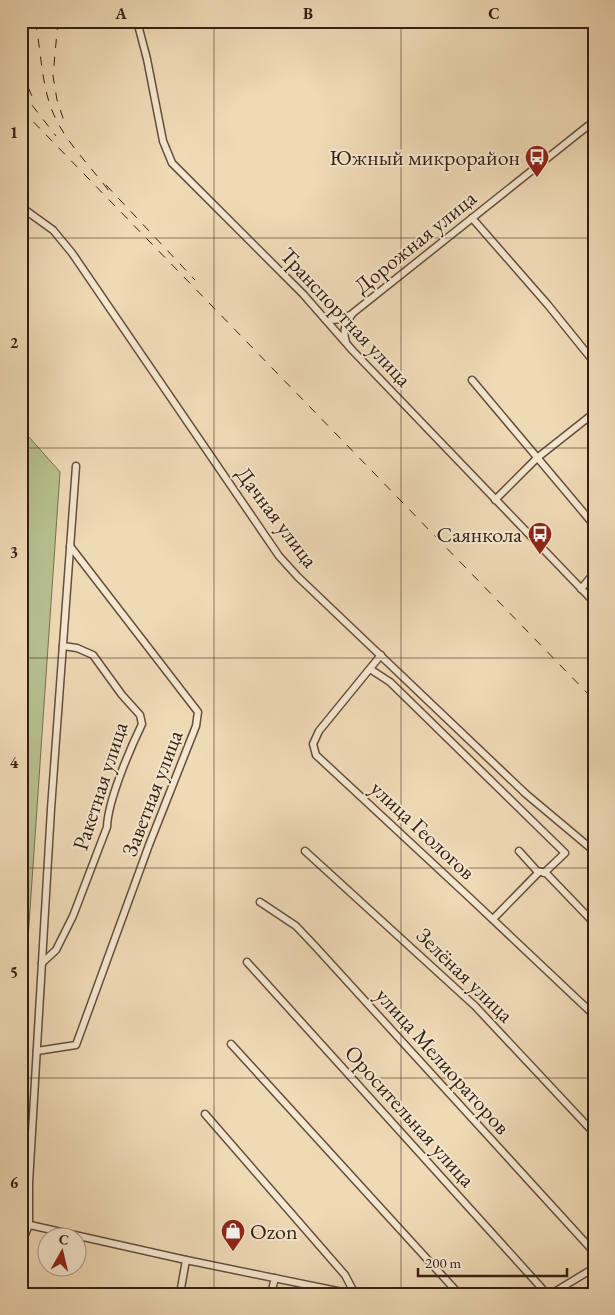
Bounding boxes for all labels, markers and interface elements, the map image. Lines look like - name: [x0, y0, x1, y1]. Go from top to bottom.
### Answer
- text: A: [114, 3, 127, 24]
- text: B: [303, 3, 313, 24]
- text: C: [488, 3, 500, 24]
- text: 1: [10, 122, 18, 143]
- place label: Южный микрорайон: [329, 143, 520, 172]
- bus stop icon: Южный микрорайон: [524, 144, 550, 178]
- street label: Дорожная улица: [348, 184, 482, 300]
- street label: Транспортная улица: [274, 241, 418, 393]
- text: 2: [10, 332, 19, 353]
- street label: Дачная улица: [229, 461, 325, 574]
- place label: Саянкола: [437, 520, 522, 549]
- bus stop icon: Саянкола: [527, 521, 553, 555]
- text: 3: [10, 542, 18, 563]
- street label: Ракетная улица: [66, 718, 134, 854]
- street label: Заветная улица: [115, 726, 189, 860]
- text: 4: [10, 752, 19, 773]
- street label: улица Геологов: [364, 774, 482, 886]
- street label: Зелёная улица: [410, 921, 520, 1029]
- text: 5: [10, 962, 18, 983]
- street label: улица Мелиораторов: [369, 981, 517, 1141]
- street label: Оросительная улица: [338, 1039, 482, 1193]
- text: 6: [10, 1172, 19, 1193]
- place label: Ozon: [250, 1217, 298, 1246]
- shop icon: Ozon: [220, 1218, 246, 1252]
- north arrow: [38, 1228, 88, 1278]
- text: С: [58, 1230, 70, 1249]
- scale bar: [418, 1245, 566, 1277]
- text: 200 m: [425, 1253, 462, 1272]

